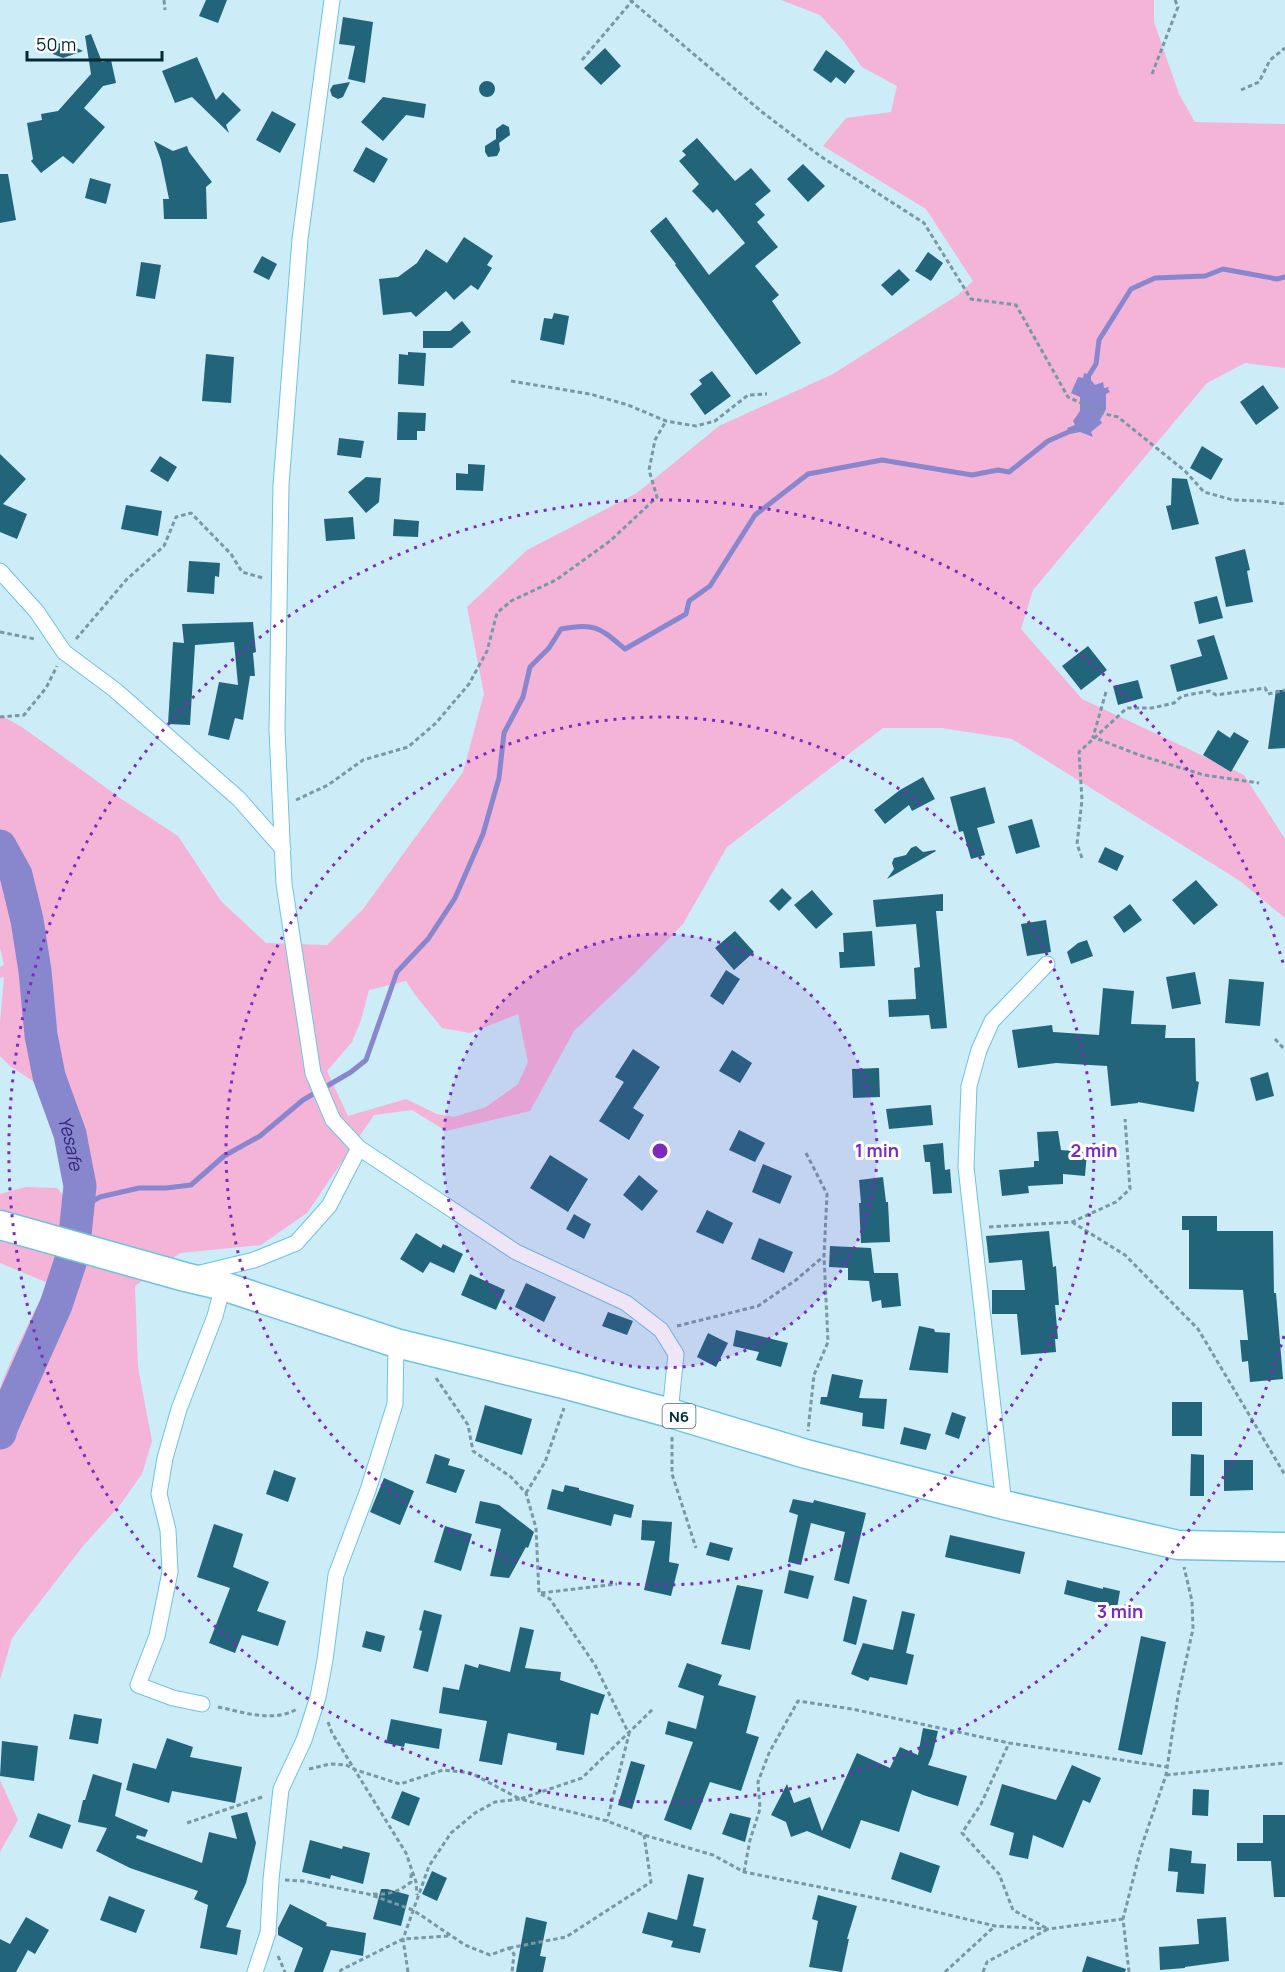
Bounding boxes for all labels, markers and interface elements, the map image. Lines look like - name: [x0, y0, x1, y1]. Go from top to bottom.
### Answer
- scale bar: [27, 24, 162, 62]
- text: 50 m: [36, 32, 76, 56]
- water label: Yesafe: [52, 1113, 89, 1174]
- text: 1 min: [855, 1138, 899, 1162]
- text: 2 min: [1071, 1138, 1117, 1162]
- centre of rings: [650, 1141, 670, 1161]
- road number: N6: [662, 1404, 696, 1428]
- text: 3 min: [1097, 1599, 1143, 1623]

